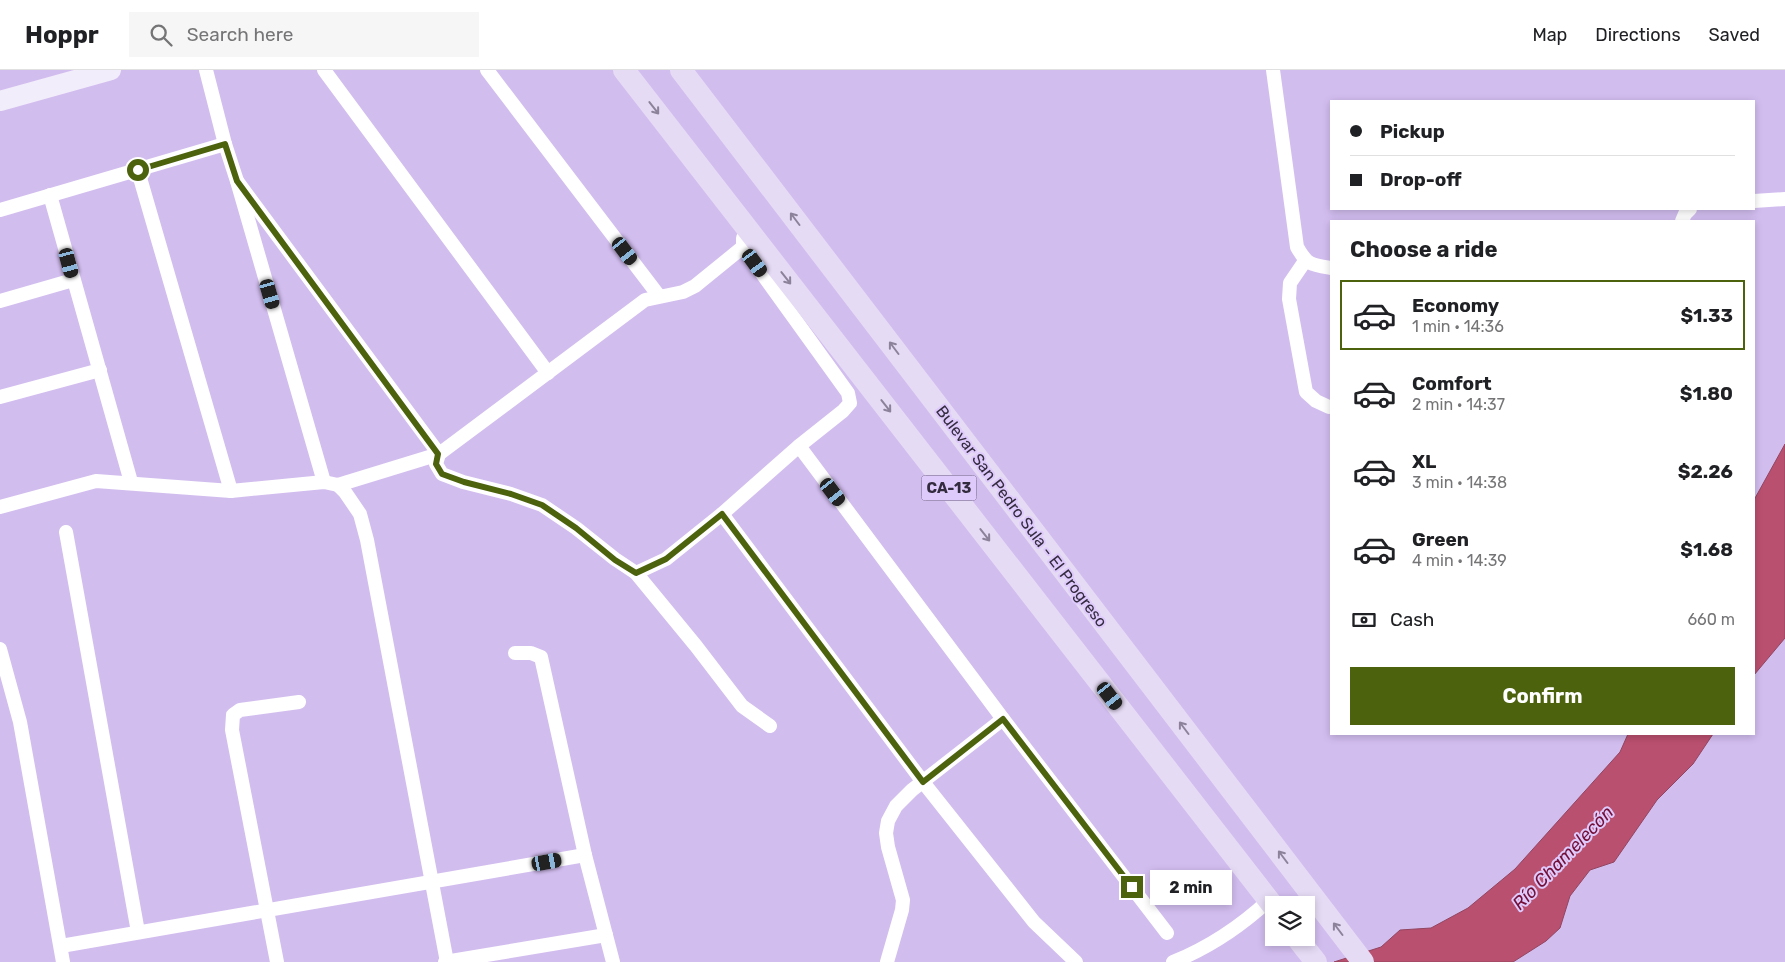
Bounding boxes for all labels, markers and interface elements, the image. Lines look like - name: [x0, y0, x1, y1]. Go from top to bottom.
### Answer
- search box: [129, 12, 479, 57]
- text: Hoppr: [25, 21, 99, 49]
- icon: search: [147, 21, 175, 49]
- text: Search here: [187, 23, 293, 46]
- text: Map: [1532, 24, 1567, 46]
- text: Directions: [1595, 24, 1681, 46]
- text: Saved: [1709, 24, 1760, 46]
- one-way arrow: [648, 102, 659, 115]
- text: Pickup: [1380, 120, 1445, 143]
- route start: [127, 159, 149, 181]
- text: Drop-off: [1380, 168, 1462, 191]
- one-way arrow: [790, 213, 801, 226]
- car: [609, 235, 640, 267]
- text: Choose a ride: [1350, 236, 1497, 263]
- car: [740, 246, 769, 280]
- car: [57, 247, 80, 279]
- one-way arrow: [781, 271, 792, 284]
- car: [258, 278, 281, 310]
- icon: car: [1352, 293, 1397, 338]
- text: Economy: [1412, 294, 1499, 317]
- text: $1.33: [1680, 304, 1733, 327]
- text: 1 min · 14:36: [1412, 317, 1504, 336]
- one-way arrow: [889, 341, 899, 355]
- icon: car: [1352, 371, 1397, 416]
- text: Comfort: [1412, 372, 1492, 395]
- text: $1.80: [1680, 382, 1733, 405]
- text: 2 min · 14:37: [1412, 395, 1505, 414]
- one-way arrow: [880, 400, 891, 413]
- street label: Bulevar San Pedro Sula - El Progreso: [932, 402, 1111, 631]
- icon: car: [1352, 449, 1397, 494]
- text: XL: [1412, 450, 1436, 473]
- text: $2.26: [1678, 460, 1733, 483]
- text: 3 min · 14:38: [1412, 473, 1507, 492]
- car: [817, 476, 848, 508]
- road number: CA-13: [922, 476, 976, 500]
- icon: car: [1352, 527, 1397, 572]
- one-way arrow: [980, 528, 991, 541]
- text: Green: [1412, 528, 1469, 551]
- text: $1.68: [1680, 538, 1733, 561]
- text: 4 min · 14:39: [1412, 551, 1507, 570]
- icon: cash: [1350, 606, 1378, 634]
- text: Cash: [1390, 608, 1434, 631]
- text: 660 m: [1687, 610, 1735, 629]
- button: Confirm: [1350, 667, 1735, 725]
- car: [1094, 680, 1125, 712]
- one-way arrow: [1179, 721, 1189, 735]
- water label: Río Chamelecón: [1508, 801, 1618, 915]
- one-way arrow: [1277, 851, 1288, 864]
- car: [530, 852, 563, 872]
- callout: 2 min: [1150, 870, 1232, 904]
- route end: [1121, 876, 1143, 898]
- text: 2 min: [1169, 878, 1213, 897]
- map controls: [1265, 896, 1315, 946]
- button: layers: [1265, 896, 1315, 946]
- one-way arrow: [1332, 923, 1343, 936]

